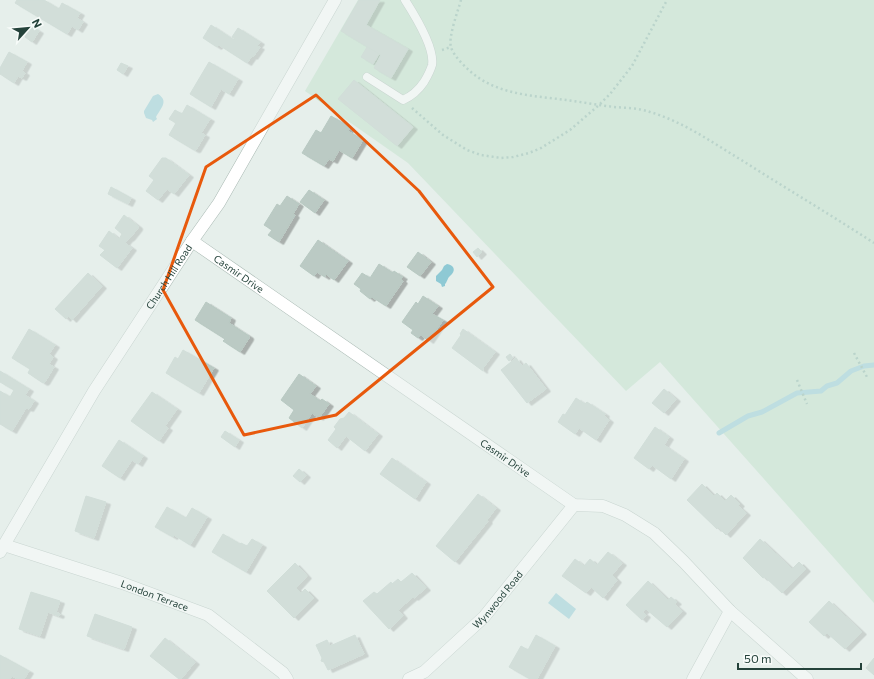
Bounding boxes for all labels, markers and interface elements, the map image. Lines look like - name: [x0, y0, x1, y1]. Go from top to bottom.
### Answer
- north arrow: [8, 8, 48, 48]
- text: N: [30, 17, 45, 30]
- street label: Church Hill Road: [143, 242, 194, 311]
- street label: Casmir Drive: [212, 252, 266, 295]
- street label: Casmir Drive: [478, 436, 533, 479]
- street label: Wynwood Road: [470, 568, 525, 631]
- street label: London Terrace: [119, 577, 190, 613]
- scale bar: [738, 645, 861, 671]
- text: 50 m: [744, 651, 772, 665]

